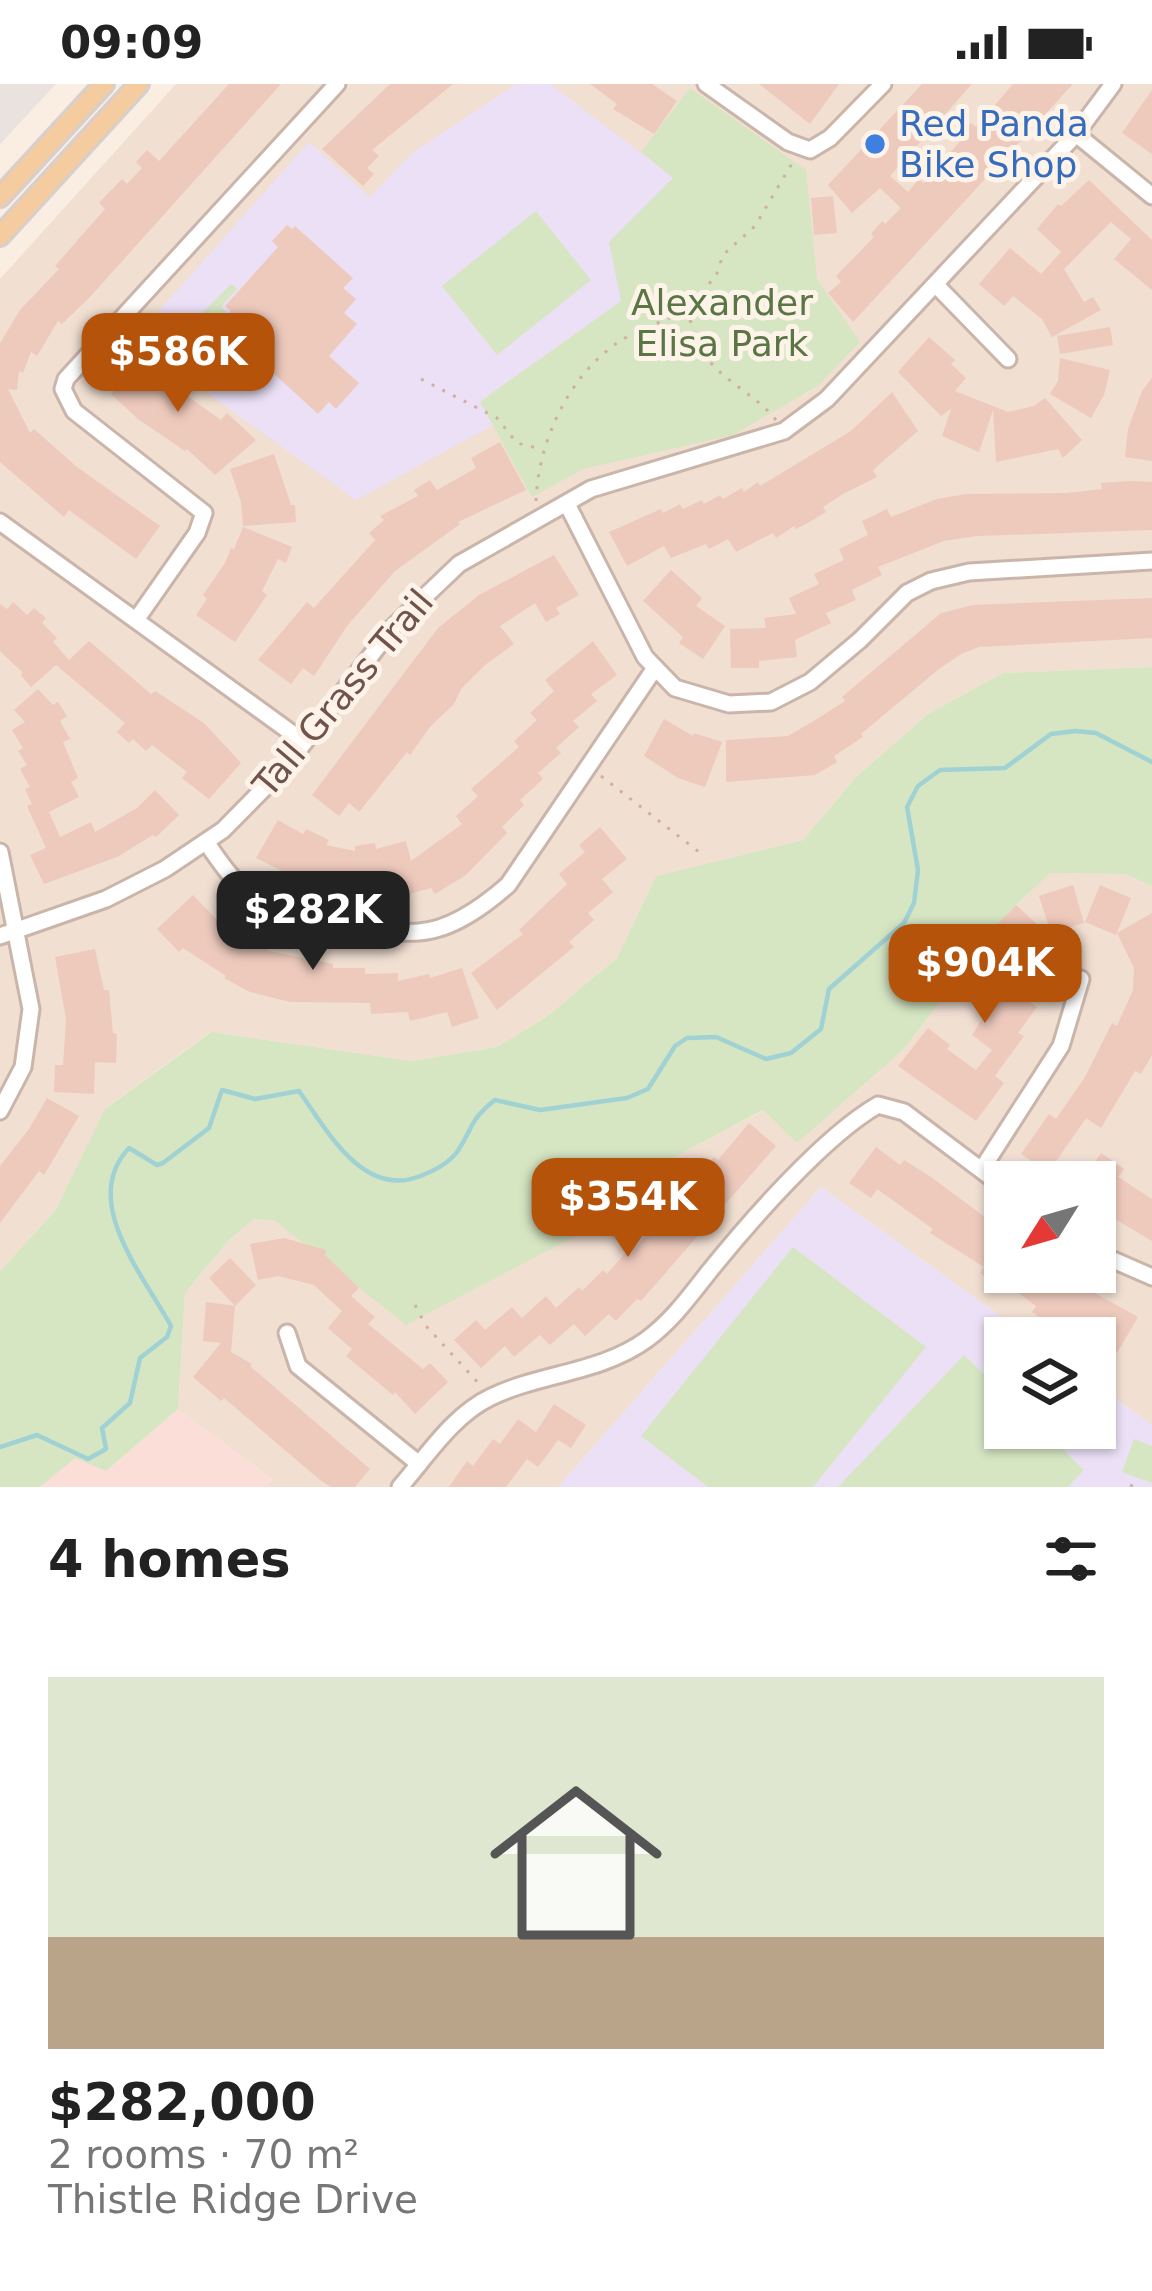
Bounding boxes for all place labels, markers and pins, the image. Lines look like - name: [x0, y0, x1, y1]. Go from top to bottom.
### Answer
- place label: Red Panda Bike Shop: [899, 103, 1089, 185]
- marker: Red Panda Bike Shop: [862, 131, 888, 157]
- pin: $586K: [94, 313, 262, 415]
- pin: $282K: [229, 871, 397, 973]
- pin: $904K: [901, 924, 1069, 1026]
- pin: $354K: [544, 1158, 712, 1260]

